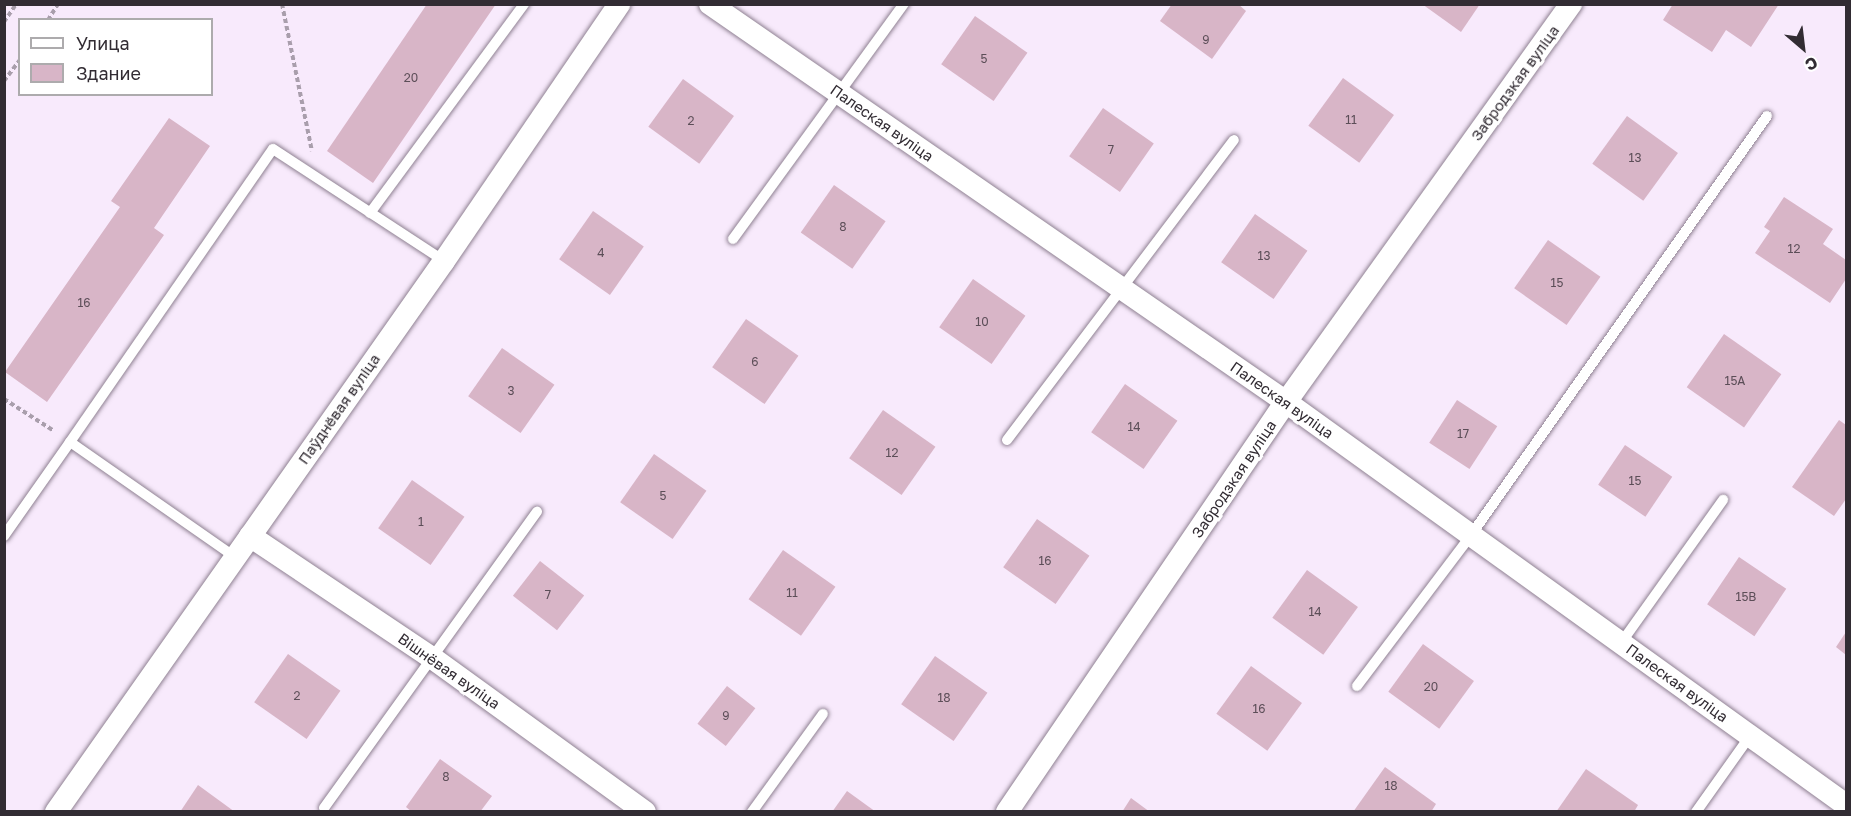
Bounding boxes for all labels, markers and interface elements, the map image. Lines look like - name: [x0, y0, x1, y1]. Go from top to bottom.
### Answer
- legend: [18, 18, 213, 96]
- north arrow: [1773, 18, 1833, 78]
- street label: Забродзкая вуліца: [1467, 22, 1563, 144]
- text: Улица: [76, 32, 130, 54]
- house number: 9: [1202, 33, 1210, 47]
- house number: 5: [981, 52, 987, 66]
- text: С: [1802, 52, 1821, 75]
- text: Здание: [76, 62, 141, 84]
- house number: 20: [404, 71, 418, 85]
- street label: Палеская вуліца: [827, 81, 937, 165]
- house number: 11: [1345, 113, 1357, 127]
- house number: 2: [688, 114, 694, 128]
- house number: 7: [1108, 143, 1114, 157]
- house number: 13: [1629, 151, 1641, 165]
- house number: 8: [839, 220, 847, 234]
- house number: 12: [1788, 242, 1800, 256]
- house number: 4: [597, 246, 605, 260]
- house number: 13: [1258, 249, 1270, 263]
- house number: 15: [1551, 276, 1563, 290]
- house number: 16: [77, 296, 91, 310]
- house number: 10: [975, 315, 989, 329]
- street label: Паўднёвая вуліца: [294, 350, 384, 468]
- house number: 6: [751, 355, 759, 369]
- street label: Палеская вуліца: [1227, 358, 1337, 442]
- house number: 15А: [1725, 374, 1745, 388]
- house number: 3: [507, 384, 515, 398]
- street label: Забродзкая вуліца: [1188, 417, 1280, 541]
- house number: 14: [1127, 420, 1141, 434]
- house number: 17: [1457, 427, 1469, 441]
- house number: 12: [886, 446, 898, 460]
- house number: 15: [1629, 474, 1641, 488]
- house number: 5: [660, 489, 666, 503]
- house number: 1: [418, 515, 424, 529]
- house number: 16: [1038, 554, 1052, 568]
- house number: 11: [786, 586, 798, 600]
- house number: 7: [545, 588, 551, 602]
- house number: 15В: [1736, 590, 1756, 604]
- house number: 14: [1308, 605, 1322, 619]
- street label: Вішнёвая вуліца: [395, 629, 503, 713]
- street label: Палеская вуліца: [1623, 640, 1731, 726]
- house number: 20: [1424, 680, 1438, 694]
- house number: 2: [294, 689, 300, 703]
- house number: 18: [937, 691, 951, 705]
- house number: 16: [1252, 702, 1266, 716]
- house number: 9: [722, 709, 730, 723]
- house number: 8: [442, 770, 450, 784]
- house number: 18: [1384, 779, 1398, 793]

